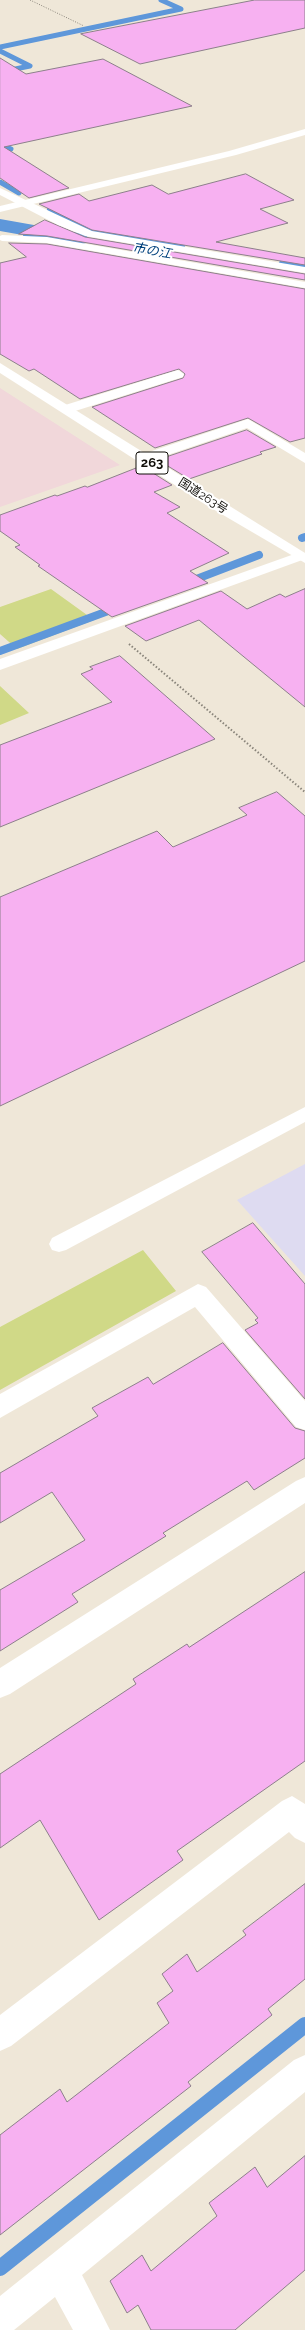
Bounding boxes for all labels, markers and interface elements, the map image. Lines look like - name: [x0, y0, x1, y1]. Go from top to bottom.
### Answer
- water label: 市の江: [131, 240, 173, 262]
- road number: 263: [136, 452, 168, 474]
- street label: 国道263号: [175, 475, 231, 517]

